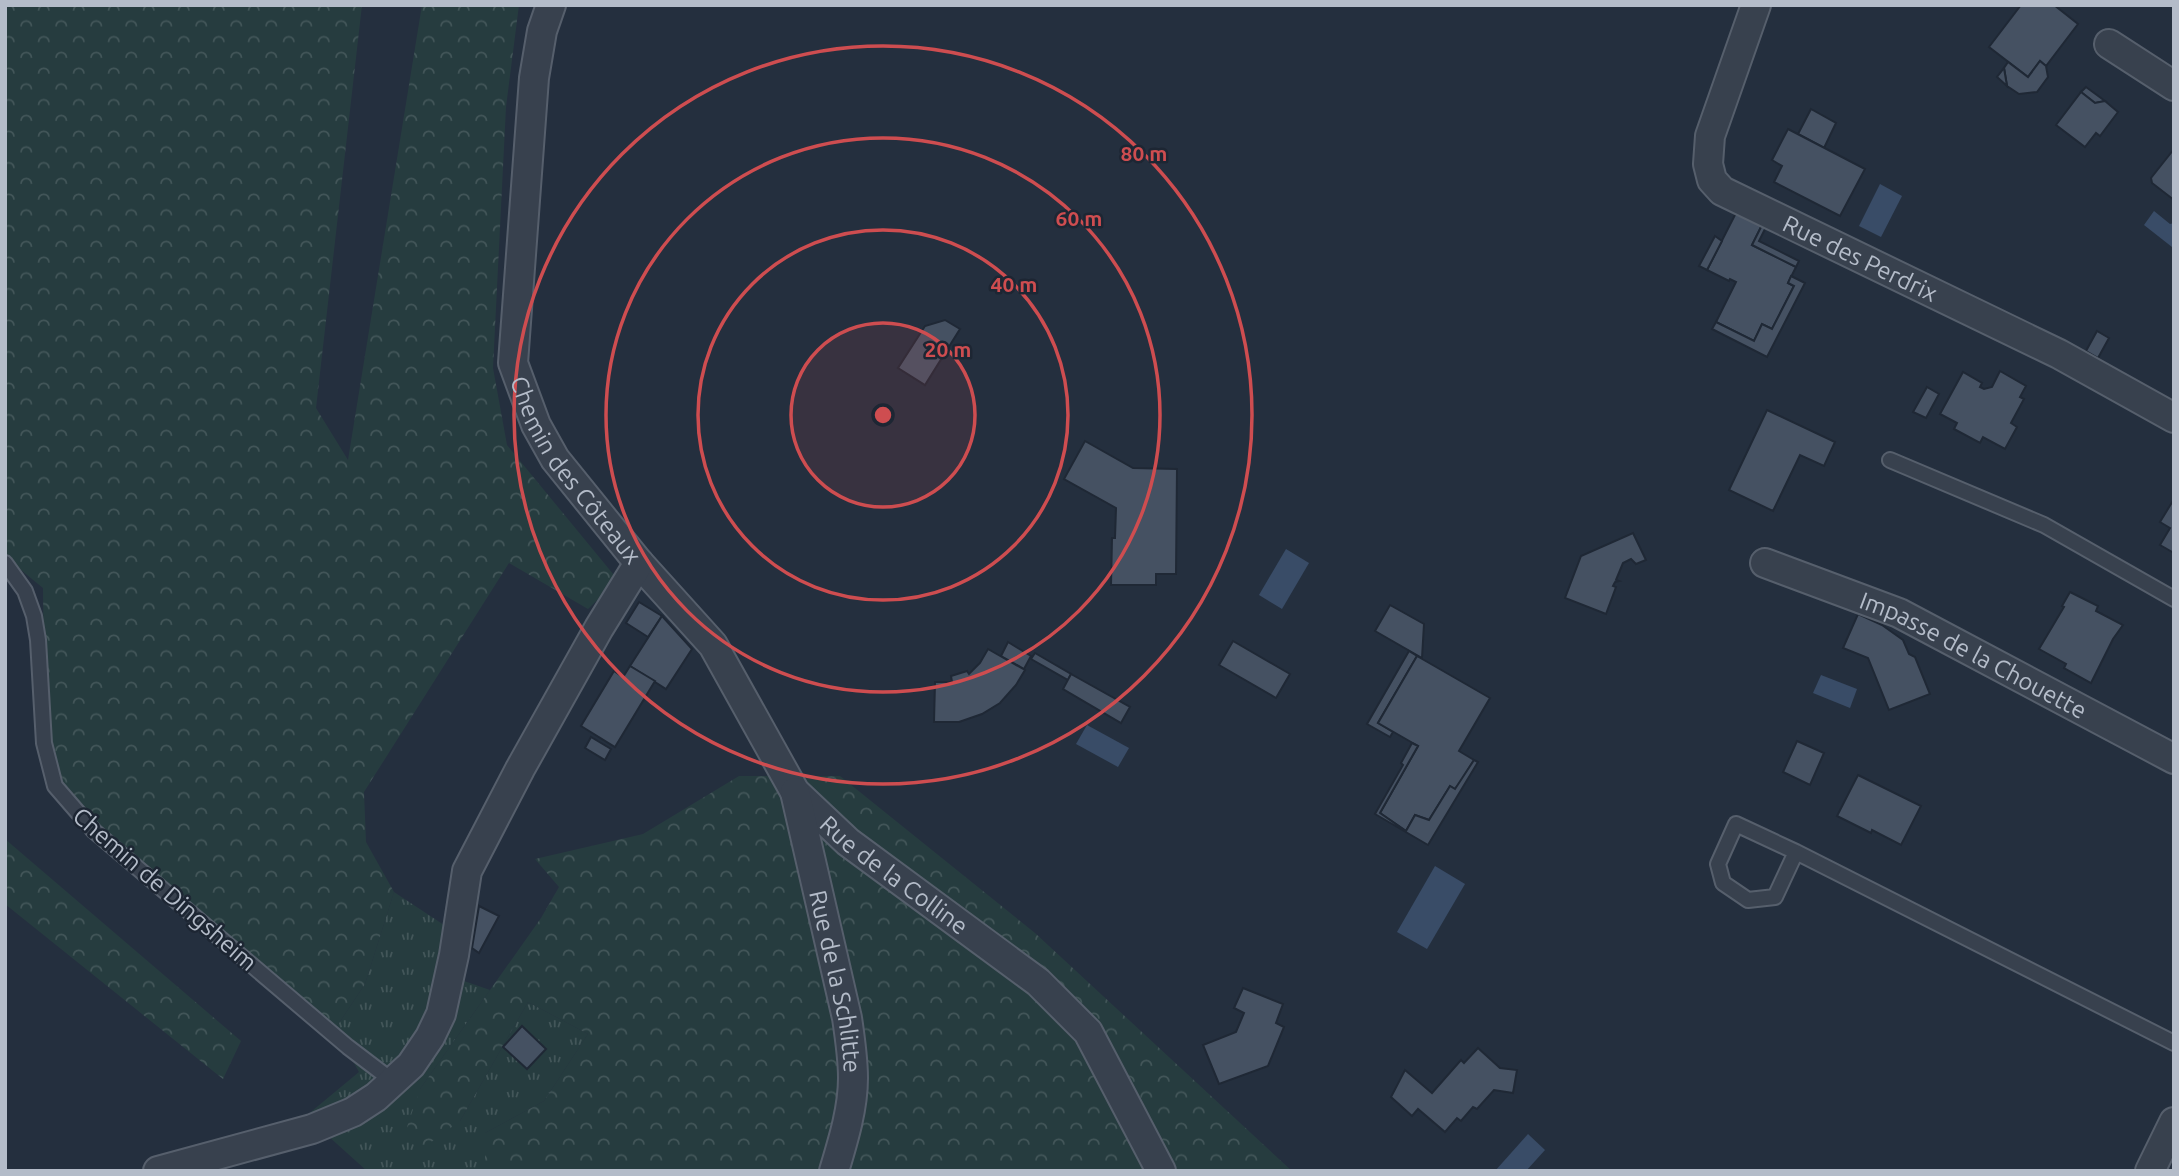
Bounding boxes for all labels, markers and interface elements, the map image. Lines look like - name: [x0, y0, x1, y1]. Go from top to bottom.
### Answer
- text: 80 m: [1121, 141, 1167, 165]
- text: 60 m: [1056, 206, 1102, 230]
- street label: Rue des Perdrix: [1779, 209, 1942, 307]
- text: 40 m: [991, 272, 1037, 296]
- text: 20 m: [925, 337, 971, 361]
- street label: Chemin des Côteaux: [506, 372, 647, 569]
- centre of rings: [871, 403, 895, 427]
- street label: Impasse de la Chouette: [1856, 586, 2091, 724]
- street label: Chemin de Dingsheim: [68, 802, 262, 976]
- street label: Rue de la Colline: [815, 810, 973, 939]
- street label: Rue de la Schlitte: [804, 887, 867, 1074]

